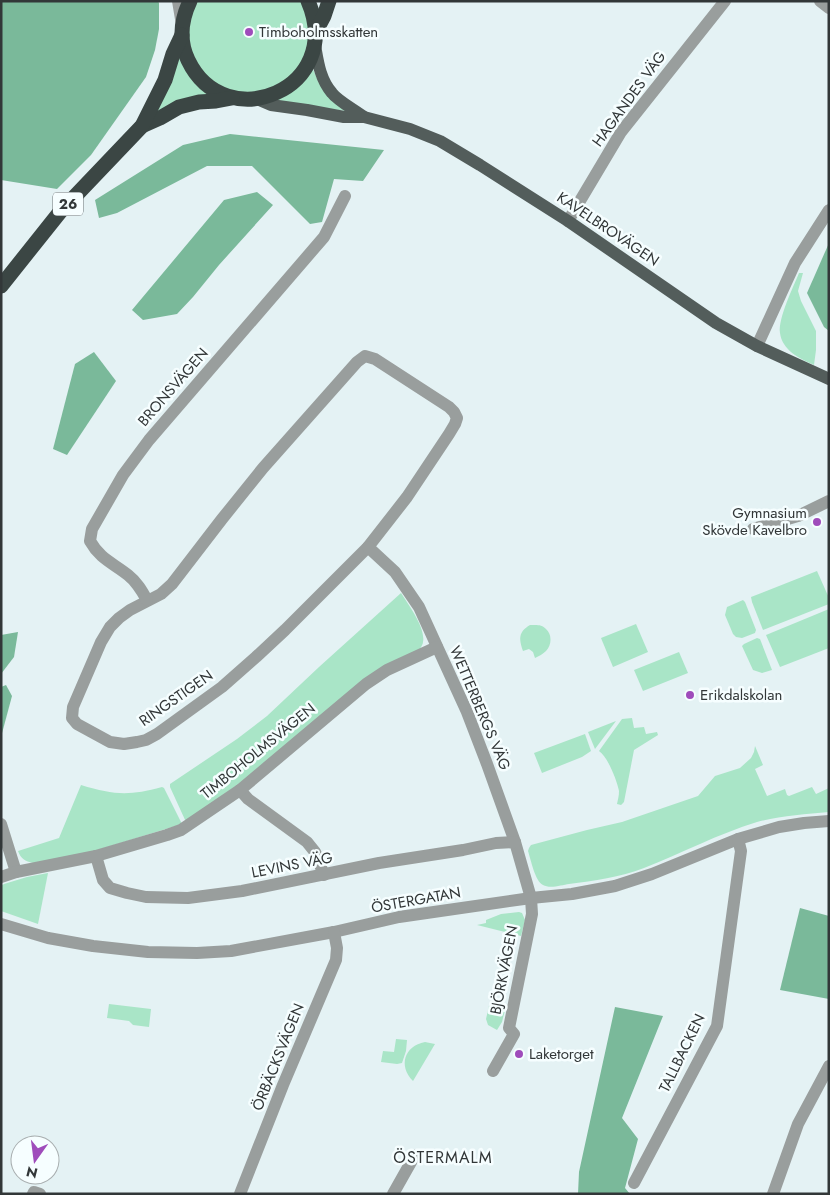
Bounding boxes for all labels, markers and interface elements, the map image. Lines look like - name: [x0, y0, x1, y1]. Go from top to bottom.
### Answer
- place label: Timboholmsskatten: [259, 21, 378, 43]
- marker: Timboholmsskatten: [243, 26, 255, 38]
- street label: HAGANDES VÄG: [587, 47, 671, 151]
- street label: KAVELBROVÄGEN: [552, 187, 664, 271]
- road number: 26: [53, 192, 83, 215]
- street label: BRONSVÄGEN: [133, 343, 213, 431]
- place label: Gymnasium Skövde Kavelbro: [702, 502, 807, 541]
- marker: Gymnasium Skövde Kavelbro: [811, 516, 823, 528]
- street label: WETTERBERGS VÄG: [444, 642, 516, 774]
- street label: RINGSTIGEN: [135, 664, 217, 732]
- place label: Erikdalskolan: [700, 684, 782, 706]
- marker: Erikdalskolan: [684, 689, 696, 701]
- street label: TIMBOHOLMSVÄGEN: [196, 698, 320, 804]
- street label: LEVINS VÄG: [249, 846, 335, 884]
- street label: ÖSTERGATAN: [369, 881, 463, 919]
- street label: BJÖRKVÄGEN: [485, 923, 523, 1017]
- street label: ÖRBÄCKSVÄGEN: [246, 1000, 310, 1114]
- street label: TALLBACKEN: [653, 1010, 711, 1096]
- place label: Laketorget: [529, 1043, 594, 1065]
- marker: Laketorget: [513, 1048, 525, 1060]
- north arrow: [10, 1135, 60, 1185]
- district label: ÖSTERMALM: [393, 1146, 493, 1169]
- text: N: [24, 1162, 40, 1184]

